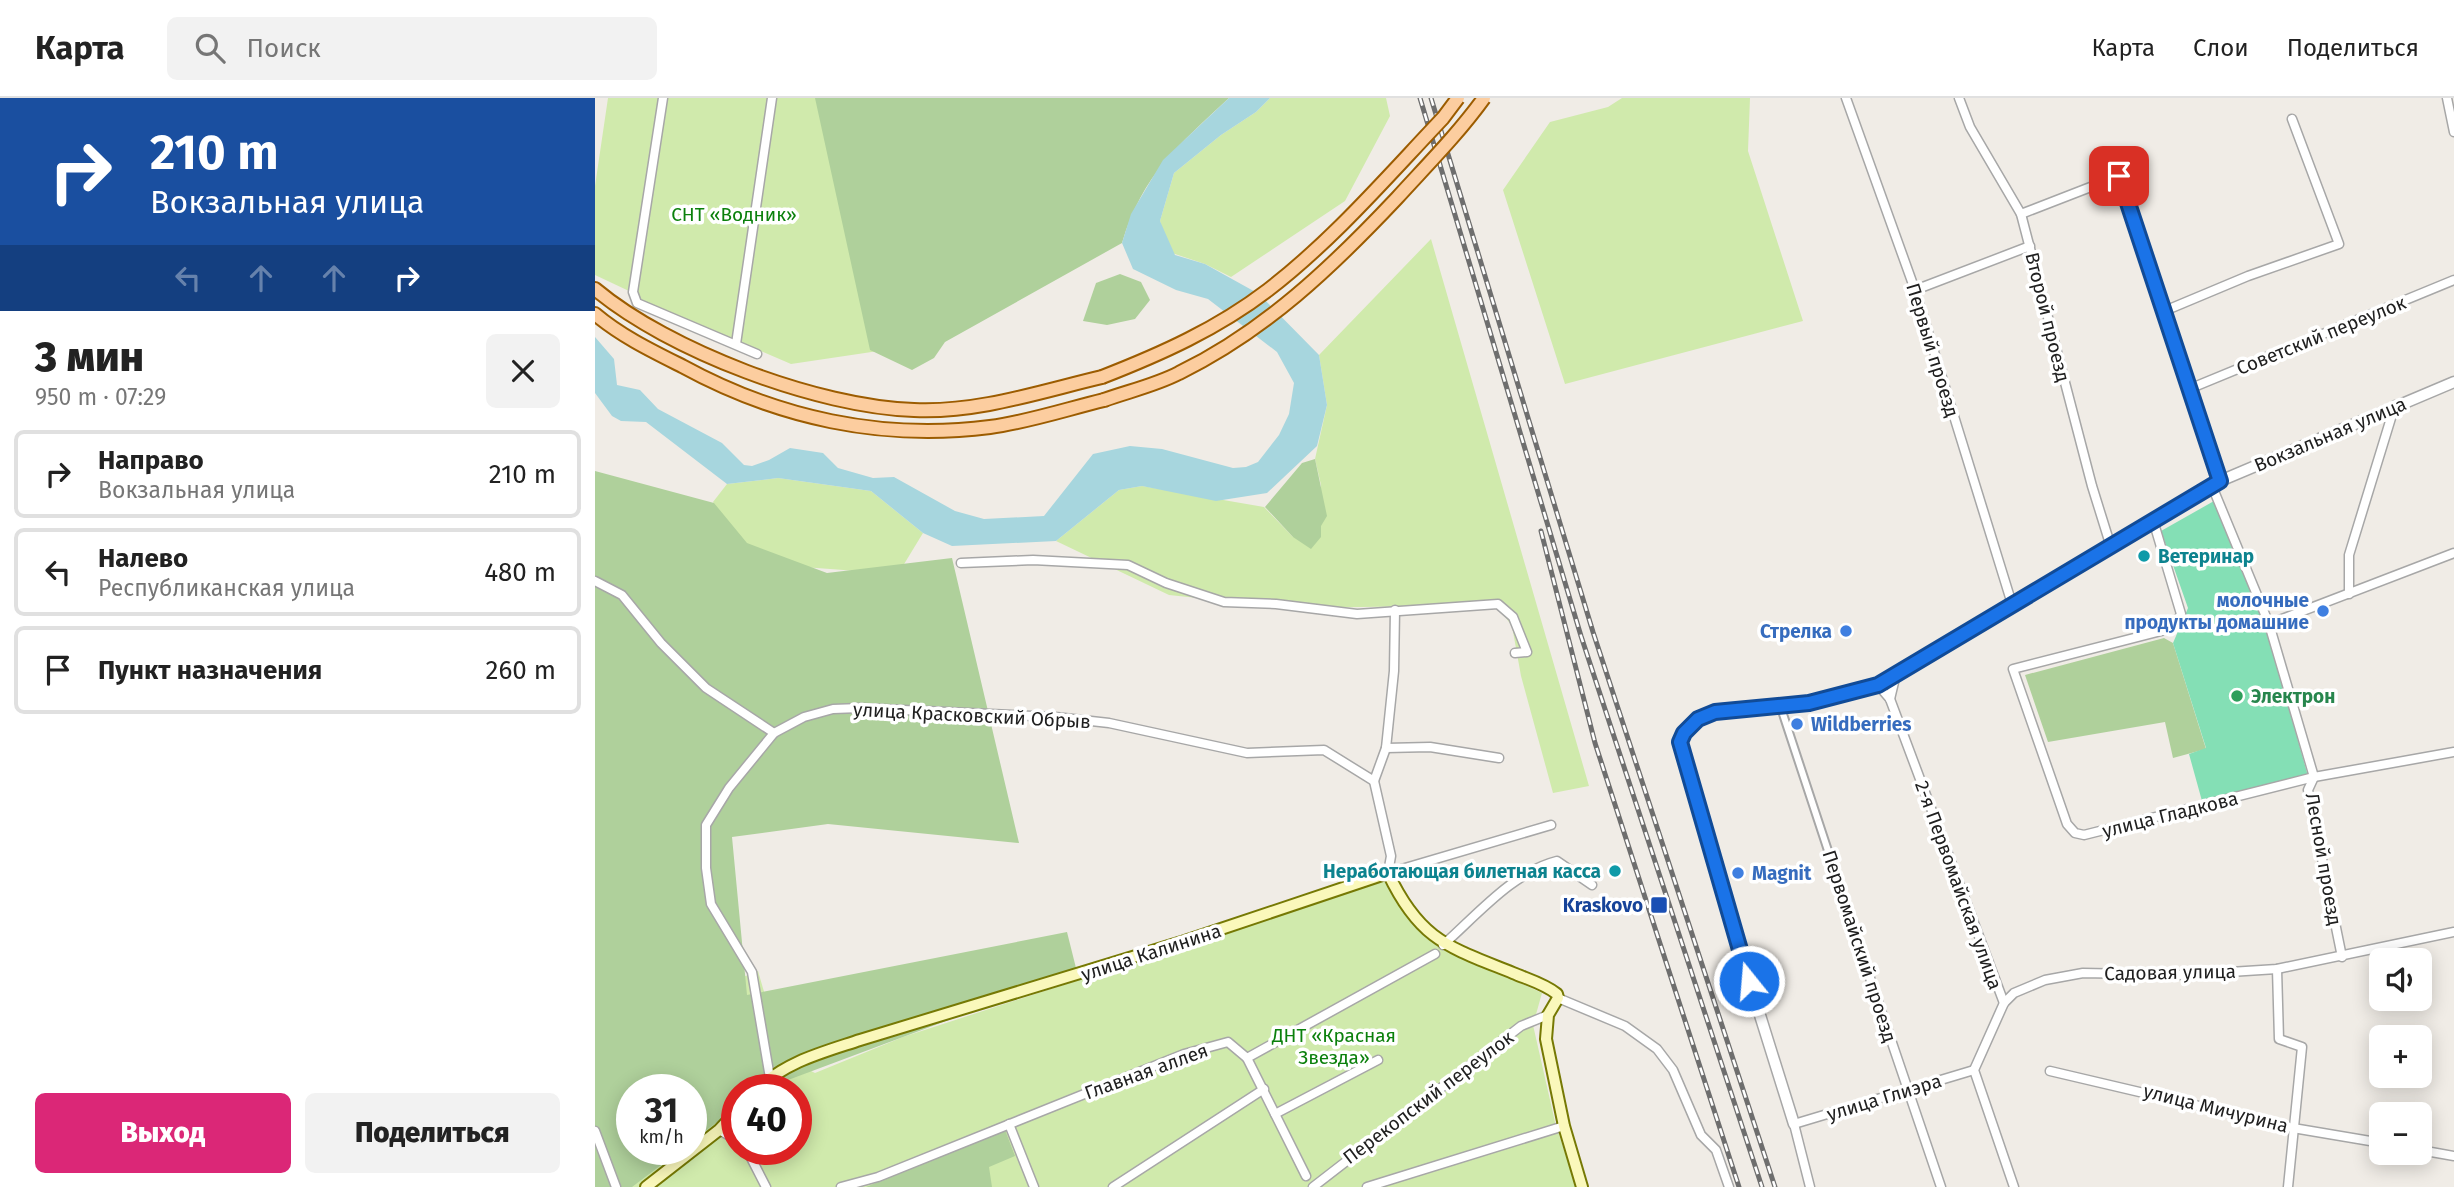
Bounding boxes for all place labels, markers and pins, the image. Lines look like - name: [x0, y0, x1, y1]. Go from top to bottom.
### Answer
- pin: [2089, 146, 2149, 206]
- place label: Ветеринар: [2158, 545, 2254, 568]
- marker: Ветеринар: [2136, 548, 2152, 564]
- place label: молочные продукты домашние: [2124, 589, 2309, 634]
- marker: молочные продукты домашние: [2315, 603, 2331, 619]
- place label: Стрелка: [1760, 620, 1832, 643]
- marker: Стрелка: [1838, 623, 1854, 639]
- place label: Электрон: [2251, 685, 2335, 708]
- marker: Электрон: [2229, 688, 2245, 704]
- place label: Wildberries: [1811, 713, 1912, 736]
- marker: Wildberries: [1789, 716, 1805, 732]
- place label: Неработающая билетная касса: [1323, 860, 1601, 883]
- place label: Magnit: [1752, 862, 1812, 885]
- marker: Неработающая билетная касса: [1607, 863, 1623, 879]
- marker: Magnit: [1730, 865, 1746, 881]
- place label: Kraskovo: [1563, 894, 1643, 917]
- marker: Kraskovo: [1649, 895, 1669, 915]

